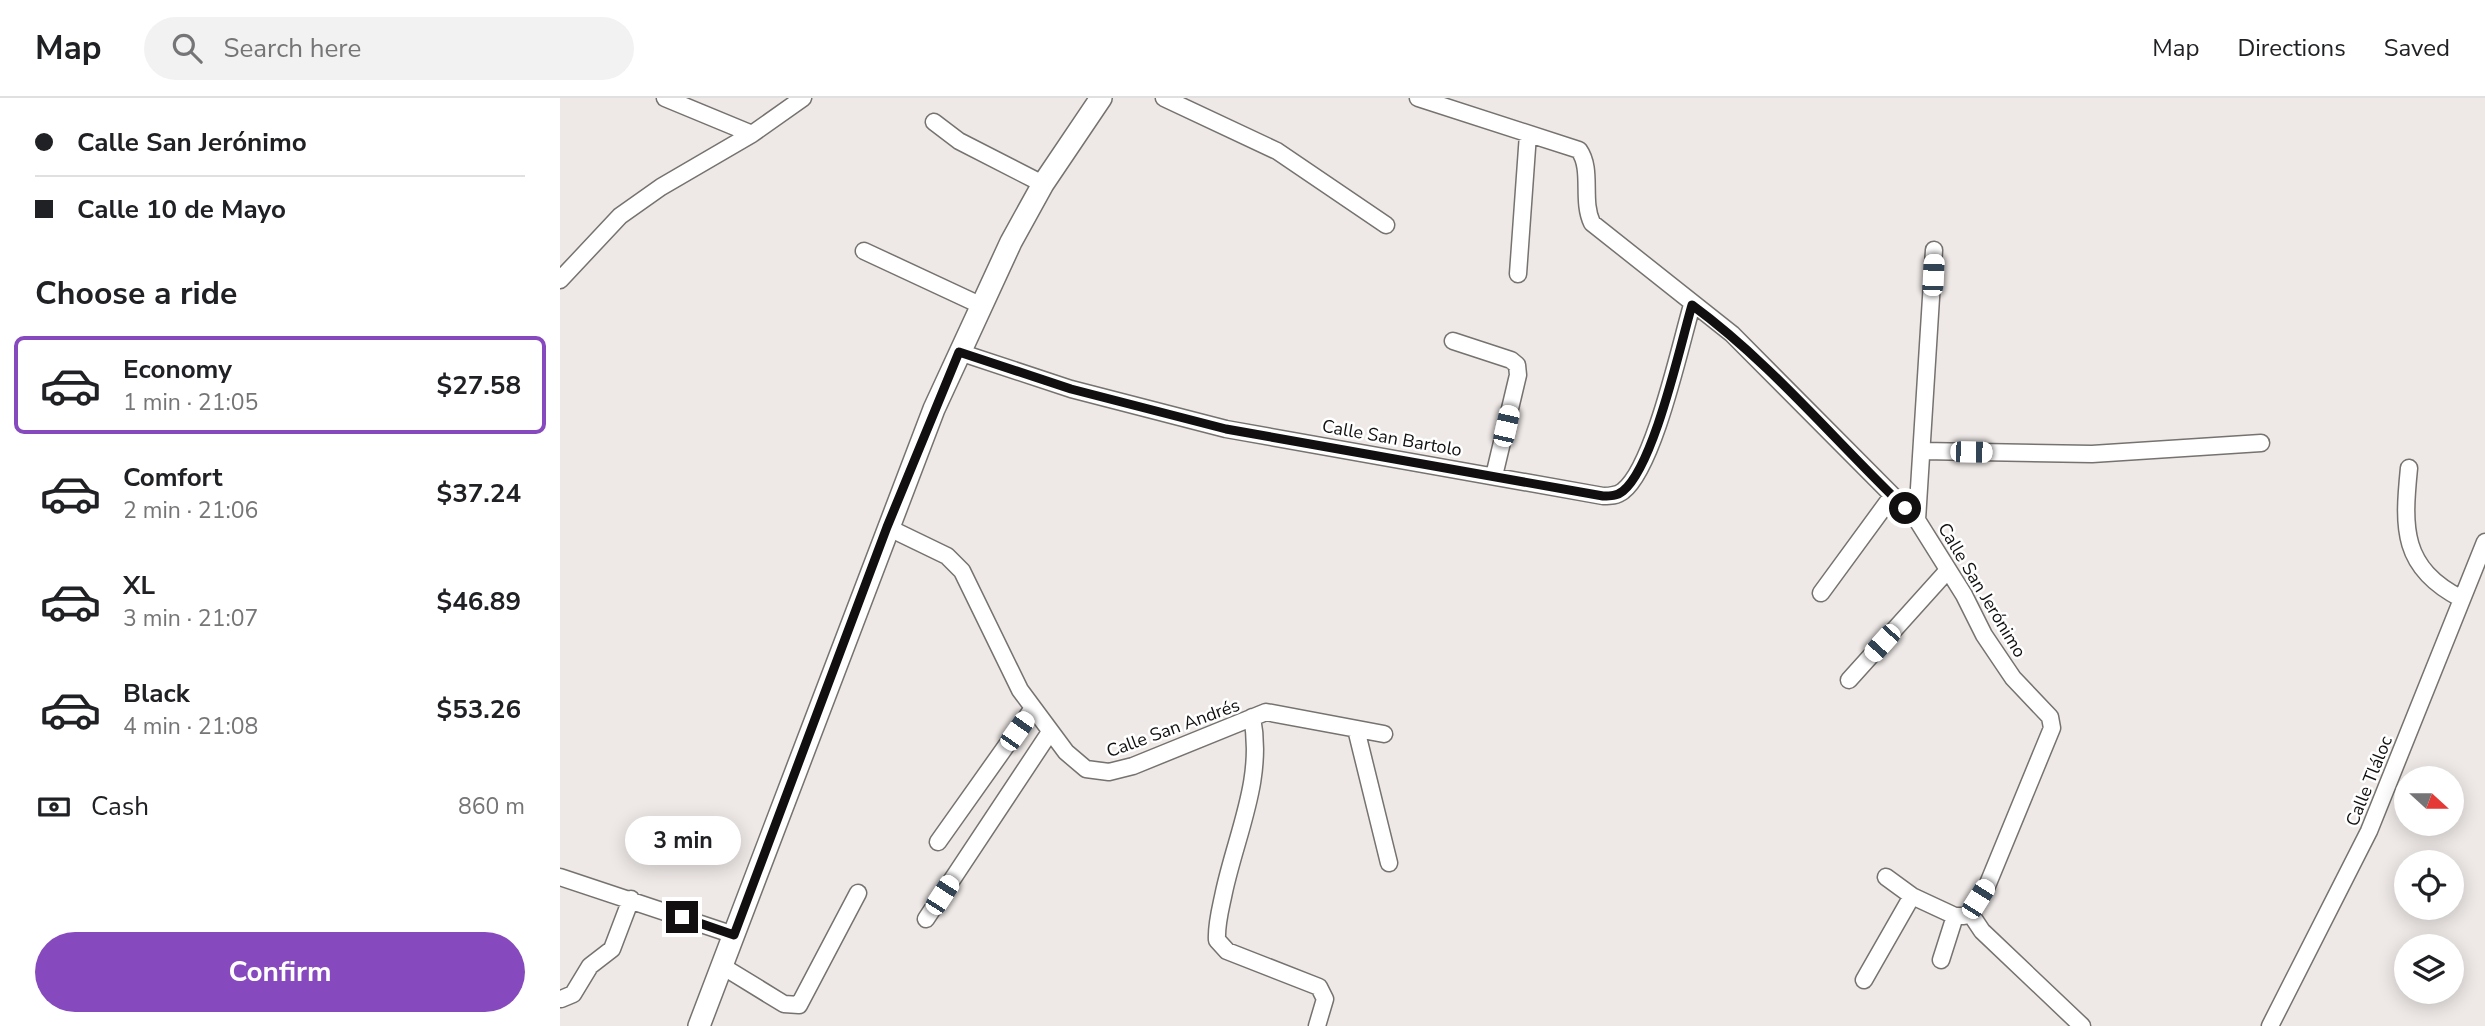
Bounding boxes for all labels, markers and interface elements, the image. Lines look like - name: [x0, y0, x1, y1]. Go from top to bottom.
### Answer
- search box: [144, 17, 634, 80]
- text: Map: [35, 26, 102, 71]
- icon: search: [168, 29, 206, 67]
- text: Search here: [224, 31, 361, 66]
- text: Map: [2152, 32, 2199, 64]
- text: Directions: [2237, 32, 2346, 64]
- text: Saved: [2384, 32, 2450, 64]
- text: Calle San Jerónimo: [77, 125, 307, 160]
- text: Calle 10 de Mayo: [77, 192, 286, 227]
- car: [1922, 253, 1945, 297]
- text: Choose a ride: [35, 272, 237, 315]
- text: Economy: [123, 352, 232, 387]
- icon: car: [39, 354, 102, 417]
- text: $27.58: [437, 368, 521, 403]
- text: 1 min · 21:05: [123, 387, 258, 418]
- car: [1492, 403, 1521, 449]
- street label: Calle San Bartolo: [1320, 414, 1464, 462]
- car: [1950, 441, 1993, 463]
- text: Comfort: [123, 460, 223, 495]
- icon: car: [39, 462, 102, 525]
- text: $37.24: [437, 476, 521, 511]
- route start: [1889, 492, 1921, 524]
- text: 2 min · 21:06: [123, 495, 258, 526]
- street label: Calle San Jerónimo: [1932, 518, 2032, 662]
- text: XL: [123, 568, 155, 603]
- icon: car: [39, 570, 102, 633]
- text: $46.89: [437, 584, 521, 619]
- text: 3 min · 21:07: [123, 603, 258, 634]
- car: [1861, 620, 1904, 666]
- text: Black: [123, 676, 190, 711]
- icon: car: [39, 678, 102, 741]
- text: $53.26: [437, 692, 521, 727]
- street label: Calle San Andrés: [1103, 693, 1243, 763]
- car: [997, 708, 1038, 754]
- text: 4 min · 21:08: [123, 711, 258, 742]
- street label: Calle Tláloc: [2340, 732, 2398, 830]
- north arrow: [2394, 766, 2464, 836]
- map controls: [2394, 766, 2464, 1004]
- icon: cash: [35, 788, 73, 826]
- text: Cash: [91, 789, 149, 824]
- text: 860 m: [458, 791, 525, 822]
- callout: 3 min: [624, 816, 740, 864]
- text: 3 min: [653, 825, 713, 856]
- button: locate: [2394, 850, 2464, 920]
- car: [922, 872, 963, 918]
- car: [1958, 876, 1999, 922]
- route end: [666, 901, 698, 933]
- button: Confirm: [35, 932, 525, 1012]
- button: layers: [2394, 934, 2464, 1004]

